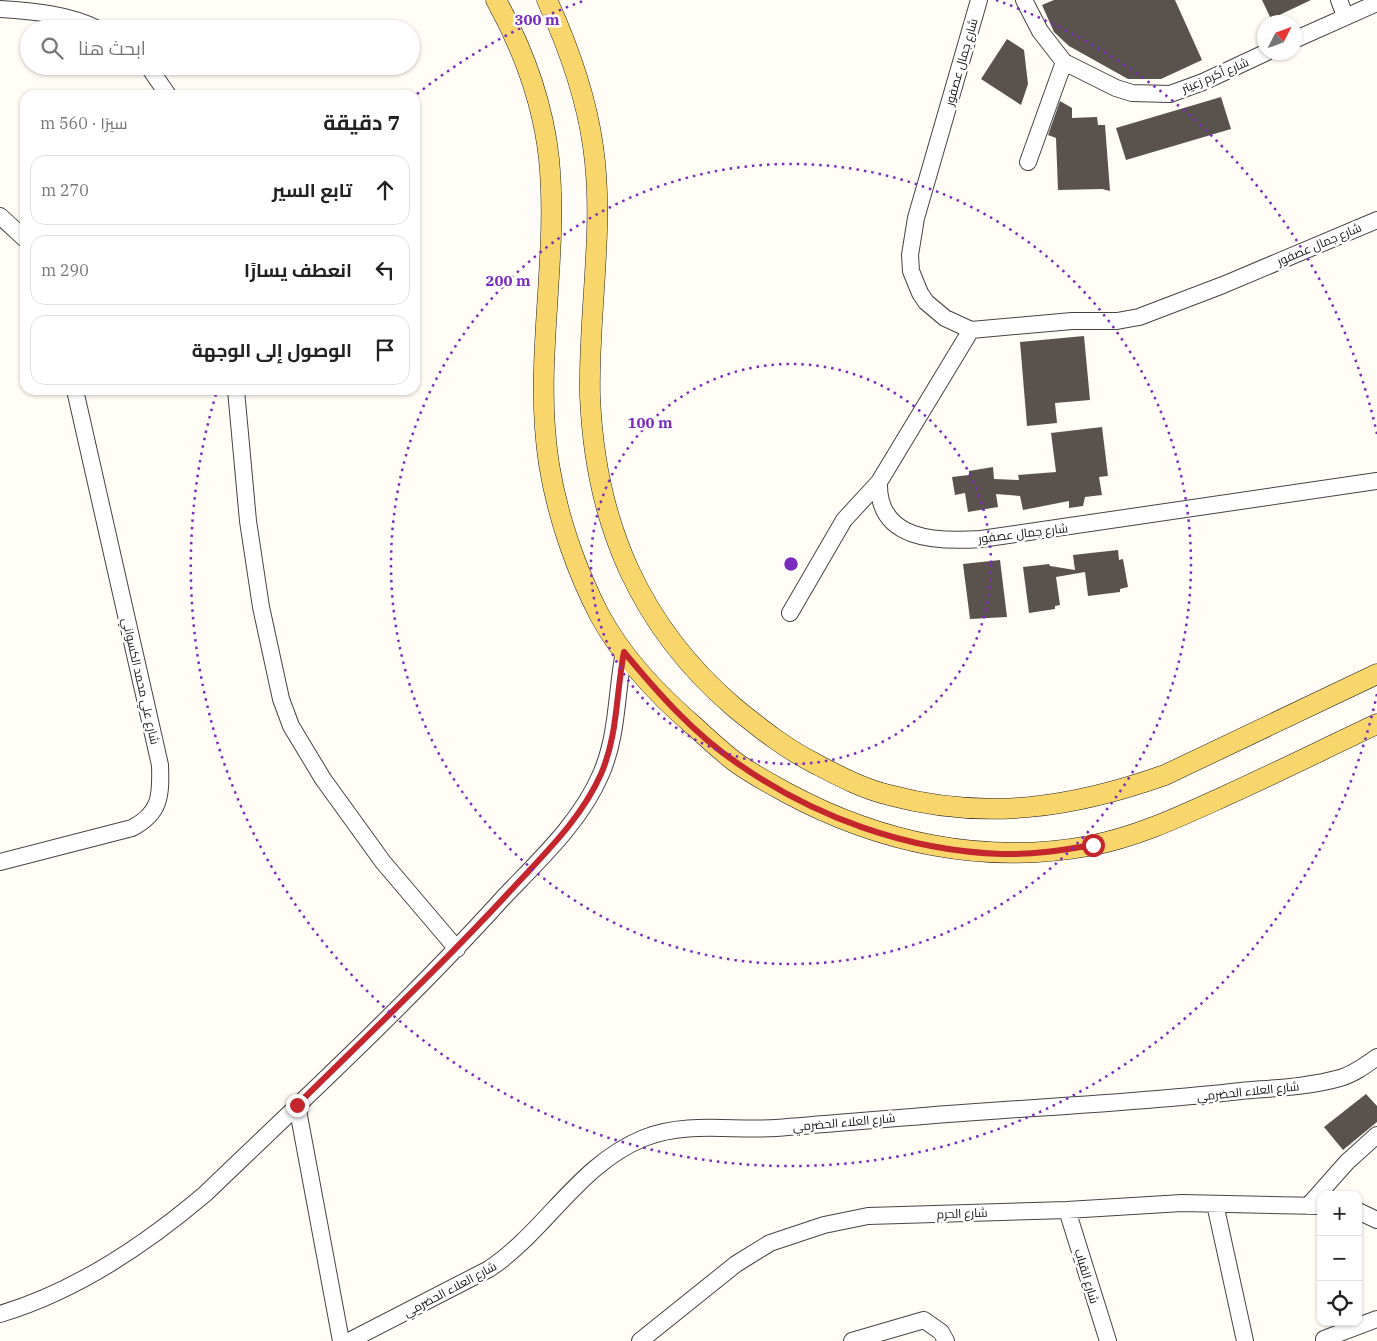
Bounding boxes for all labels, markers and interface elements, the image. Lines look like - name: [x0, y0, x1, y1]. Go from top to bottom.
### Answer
- text: 300 m: [514, 10, 560, 29]
- north arrow: [1257, 15, 1302, 60]
- street label: شارع جمال عصفور: [941, 17, 982, 109]
- search box: [20, 20, 420, 75]
- icon: search: [38, 34, 66, 62]
- text: ابحث هنا: [78, 36, 146, 60]
- street label: شارع أكرم زعيتر: [1178, 54, 1251, 97]
- text: 7 دقيقة: [323, 108, 400, 136]
- text: سيرًا · 560 m: [40, 113, 127, 133]
- icon: ahead: [371, 176, 399, 204]
- text: تابع السير: [272, 178, 352, 202]
- text: 270 m: [41, 180, 89, 200]
- street label: شارع جمال عصفور: [1274, 219, 1364, 270]
- icon: left: [371, 256, 399, 284]
- text: انعطف يسارًا: [244, 258, 352, 282]
- text: 290 m: [41, 260, 89, 280]
- text: 200 m: [485, 271, 531, 290]
- icon: arrive: [371, 336, 399, 364]
- text: الوصول إلى الوجهة: [192, 338, 352, 362]
- text: 100 m: [627, 413, 673, 432]
- street label: شارع جمال عصفور: [976, 520, 1069, 547]
- centre of rings: [782, 555, 800, 573]
- street label: شارع علي محمد الكسواني: [116, 616, 163, 747]
- route start: [1082, 834, 1105, 857]
- street label: شارع العلاء الحضرمي: [1196, 1078, 1300, 1107]
- route end: [286, 1094, 309, 1117]
- street label: شارع العلاء الحضرمي: [792, 1110, 896, 1137]
- map controls: [1317, 1191, 1362, 1326]
- button: +: [1317, 1191, 1362, 1236]
- street label: شارع الحرم: [936, 1205, 988, 1222]
- button: −: [1317, 1236, 1362, 1281]
- street label: شارع القباب: [1071, 1247, 1102, 1306]
- street label: شارع العلاء الحضرمي: [401, 1258, 500, 1322]
- button: locate: [1317, 1281, 1362, 1326]

